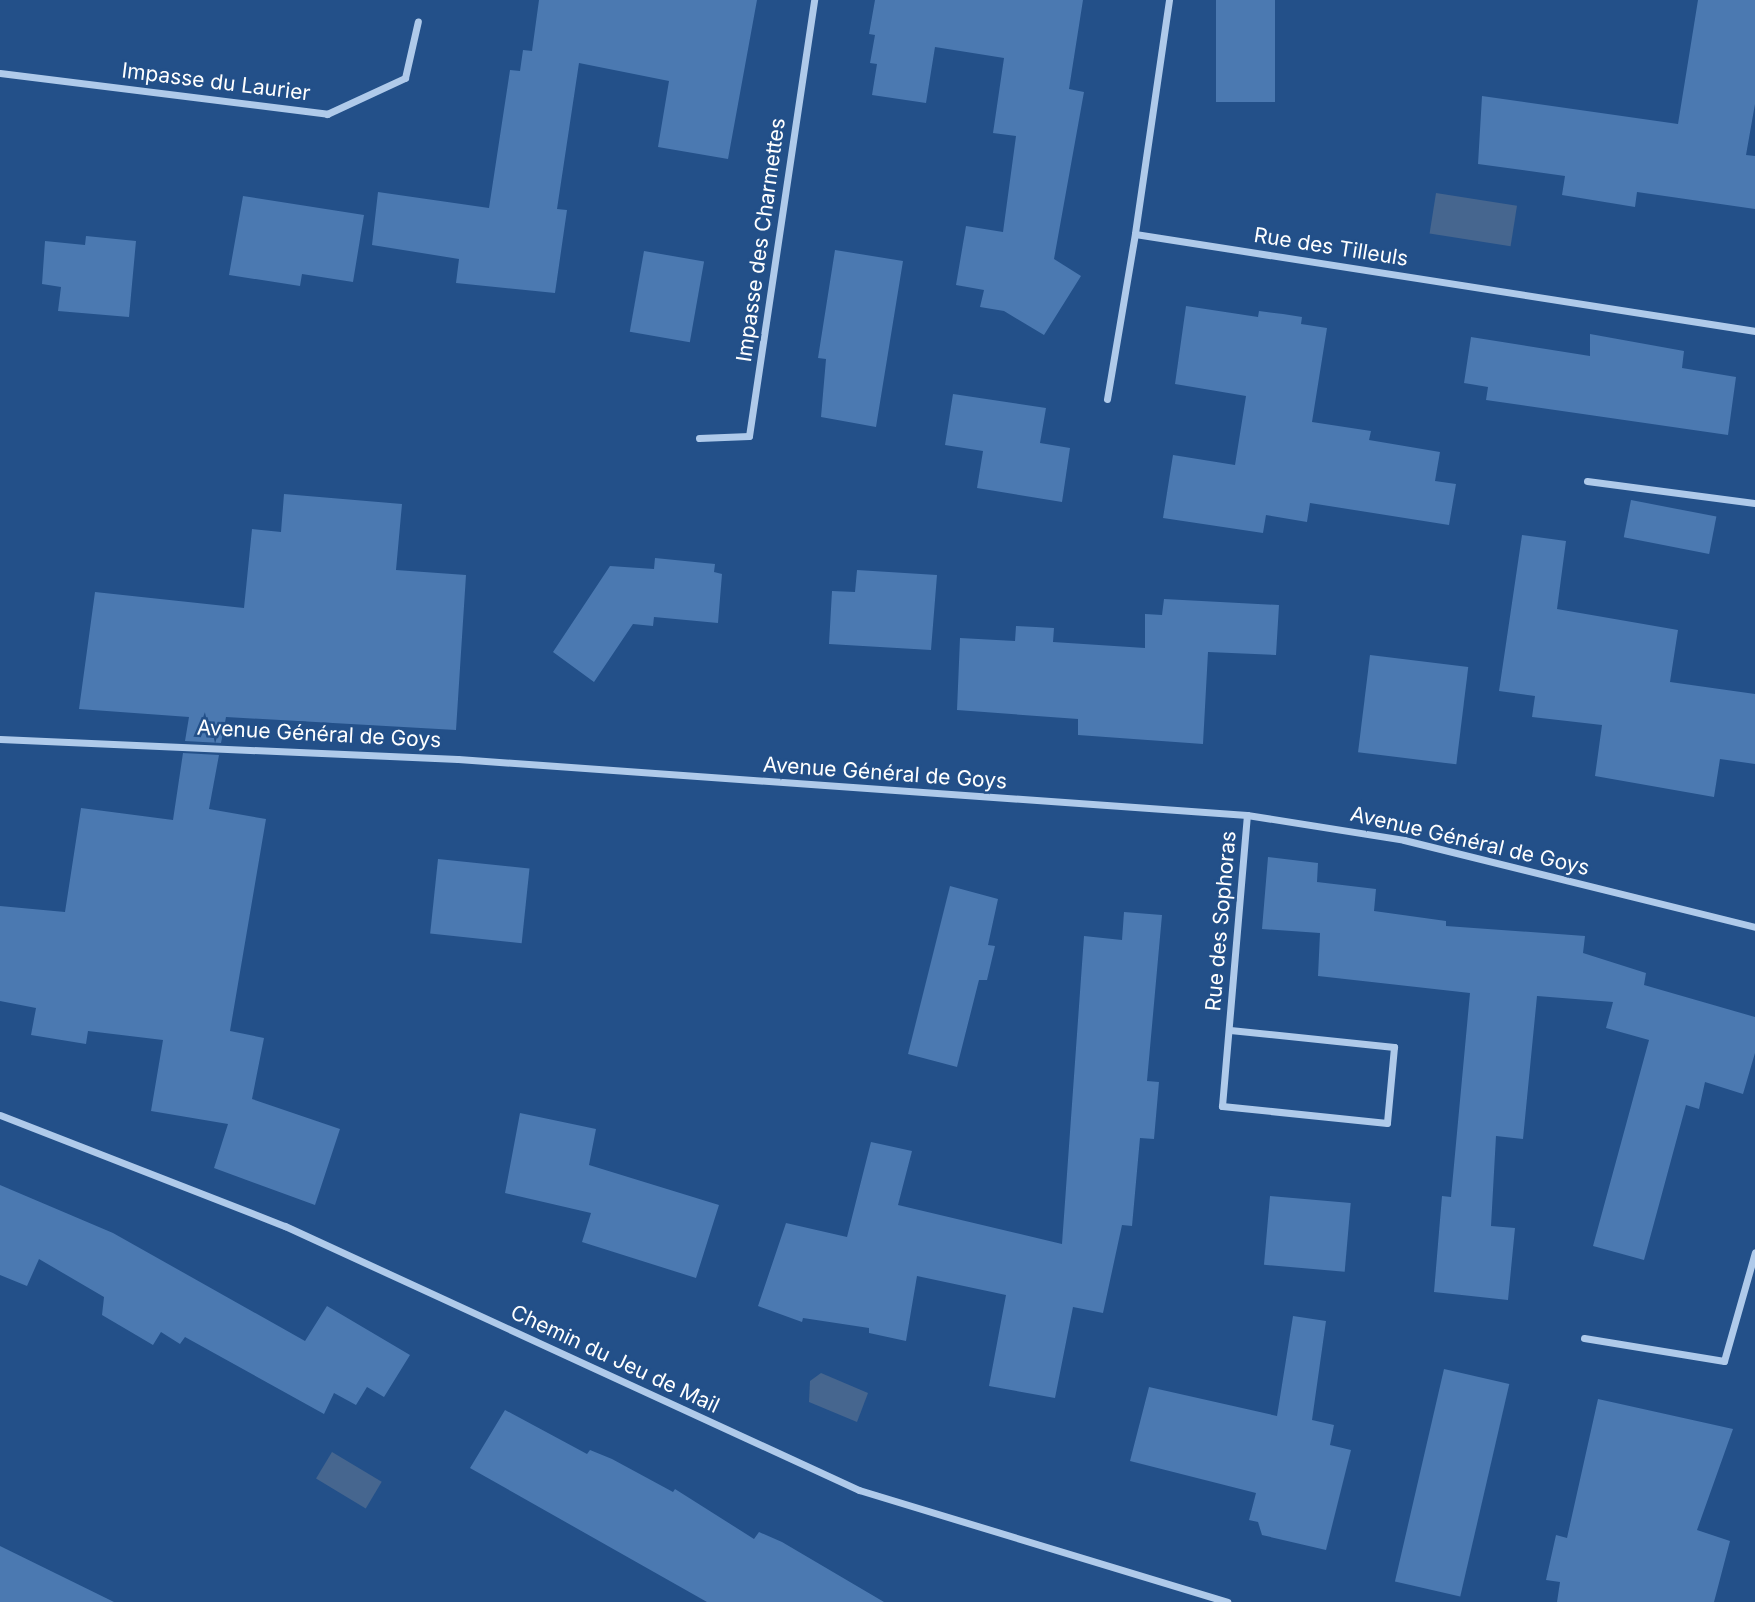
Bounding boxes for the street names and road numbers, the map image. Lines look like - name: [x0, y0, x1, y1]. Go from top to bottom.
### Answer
- street label: Impasse du Laurier: [120, 58, 312, 106]
- street label: Impasse des Charmettes: [731, 116, 791, 364]
- street label: Rue des Tilleuls: [1252, 222, 1410, 272]
- street label: Avenue Général de Goys: [196, 715, 442, 753]
- street label: Avenue Général de Goys: [762, 752, 1008, 794]
- street label: Avenue Général de Goys: [1348, 801, 1592, 881]
- street label: Rue des Sophoras: [1201, 830, 1241, 1012]
- street label: Chemin du Jeu de Mail: [507, 1300, 723, 1418]

